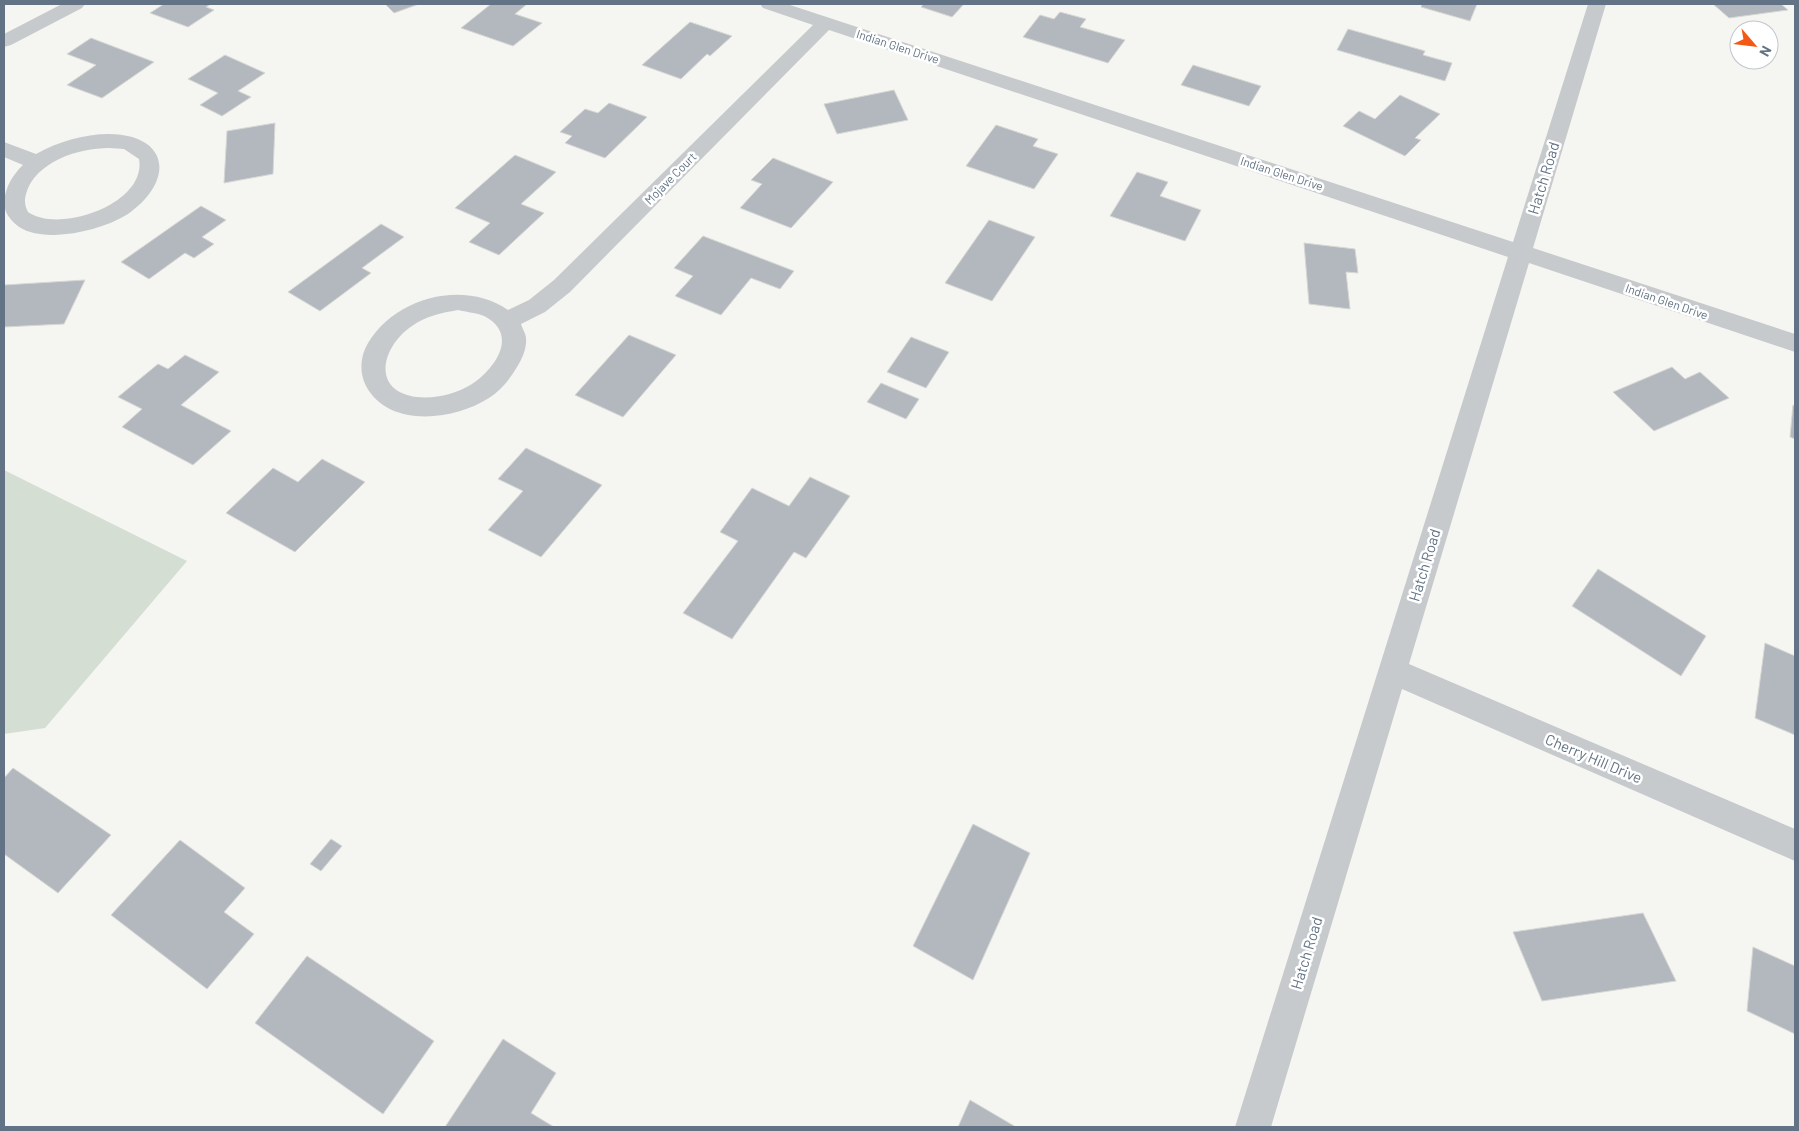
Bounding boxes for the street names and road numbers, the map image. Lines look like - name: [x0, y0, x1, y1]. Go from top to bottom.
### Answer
- street label: Indian Glen Drive: [855, 26, 941, 66]
- street label: Hatch Road: [1523, 140, 1563, 216]
- street label: Mojave Court: [641, 149, 699, 207]
- street label: Indian Glen Drive: [1239, 153, 1325, 193]
- street label: Indian Glen Drive: [1624, 280, 1710, 322]
- street label: Hatch Road: [1404, 527, 1444, 603]
- street label: Cherry Hill Drive: [1543, 730, 1645, 786]
- street label: Hatch Road: [1286, 915, 1326, 991]

